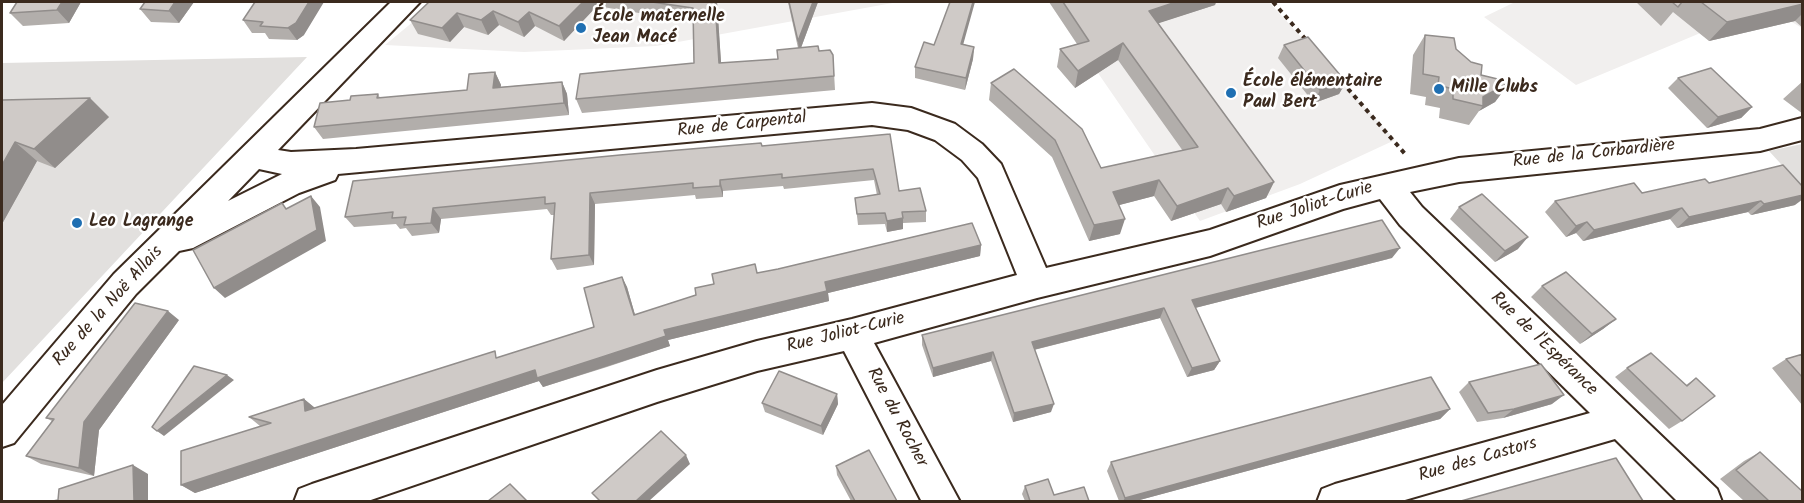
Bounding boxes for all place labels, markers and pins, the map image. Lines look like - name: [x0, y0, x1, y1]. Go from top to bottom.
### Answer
- place label: École maternelle Jean Macé: [593, 7, 725, 50]
- marker: École maternelle Jean Macé: [574, 21, 588, 35]
- place label: École élémentaire Paul Bert: [1243, 72, 1382, 115]
- place label: Mille Clubs: [1451, 78, 1538, 100]
- marker: Mille Clubs: [1432, 82, 1446, 96]
- marker: École élémentaire Paul Bert: [1224, 86, 1238, 100]
- place label: Leo Lagrange: [89, 212, 194, 234]
- marker: Leo Lagrange: [70, 216, 84, 230]

